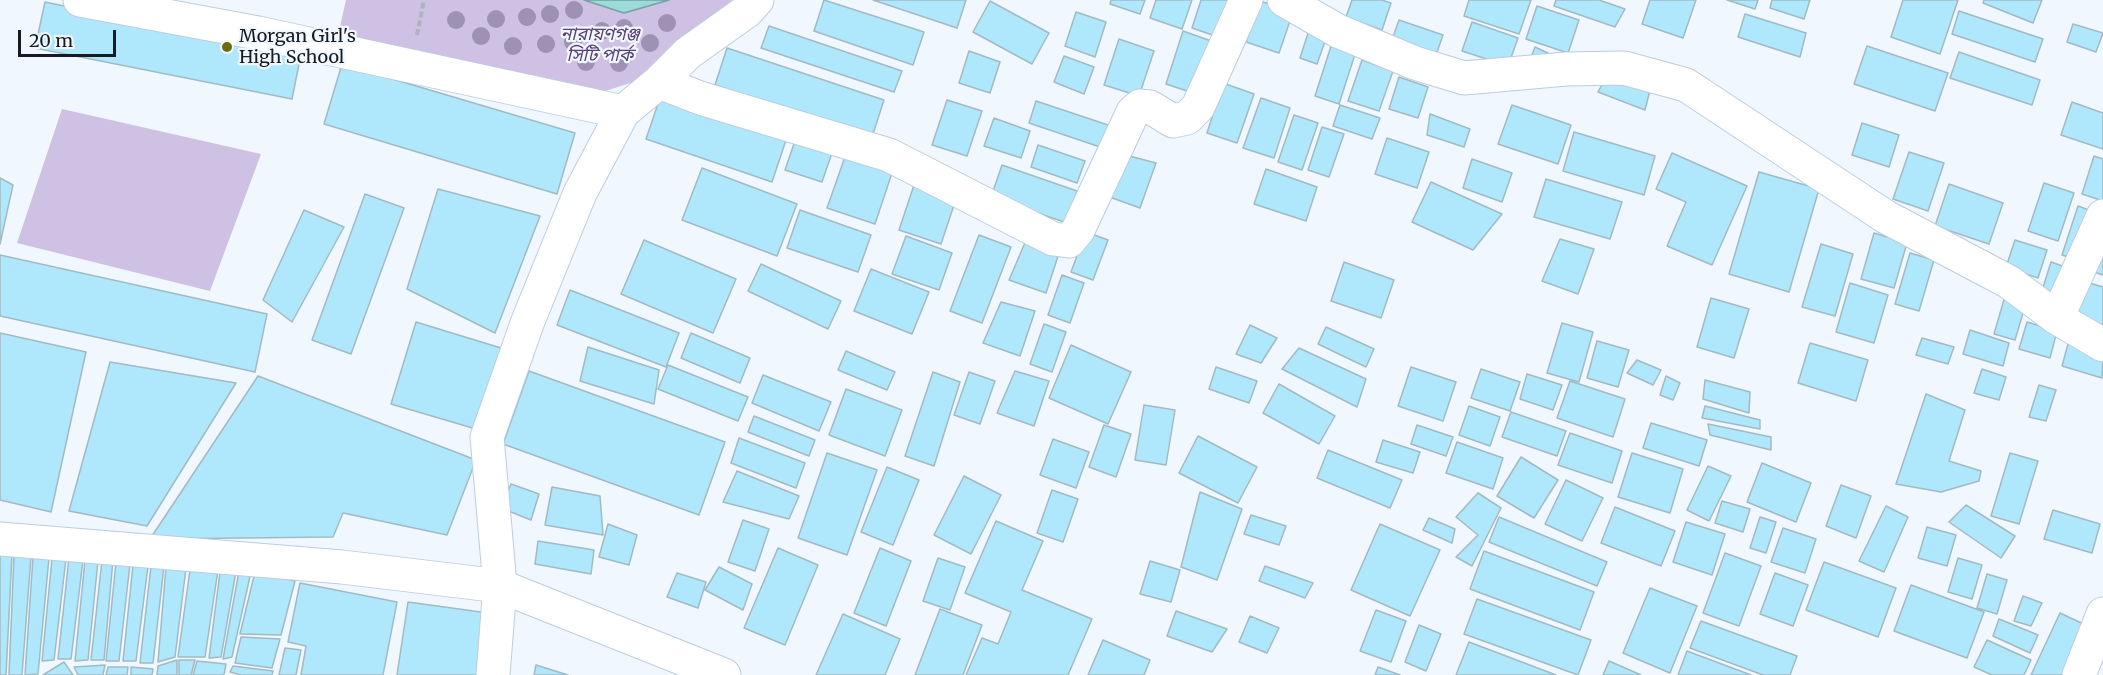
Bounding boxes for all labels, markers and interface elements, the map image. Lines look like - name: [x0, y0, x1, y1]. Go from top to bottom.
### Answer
- scale bar: [21, 18, 118, 56]
- park label: নারায়ণগঞ্জ সিটি পার্ক: [561, 24, 639, 66]
- place label: Morgan Girl's High School: [239, 26, 356, 68]
- text: 20 m: [29, 29, 73, 52]
- marker: Morgan Girl's High School: [220, 40, 234, 54]

